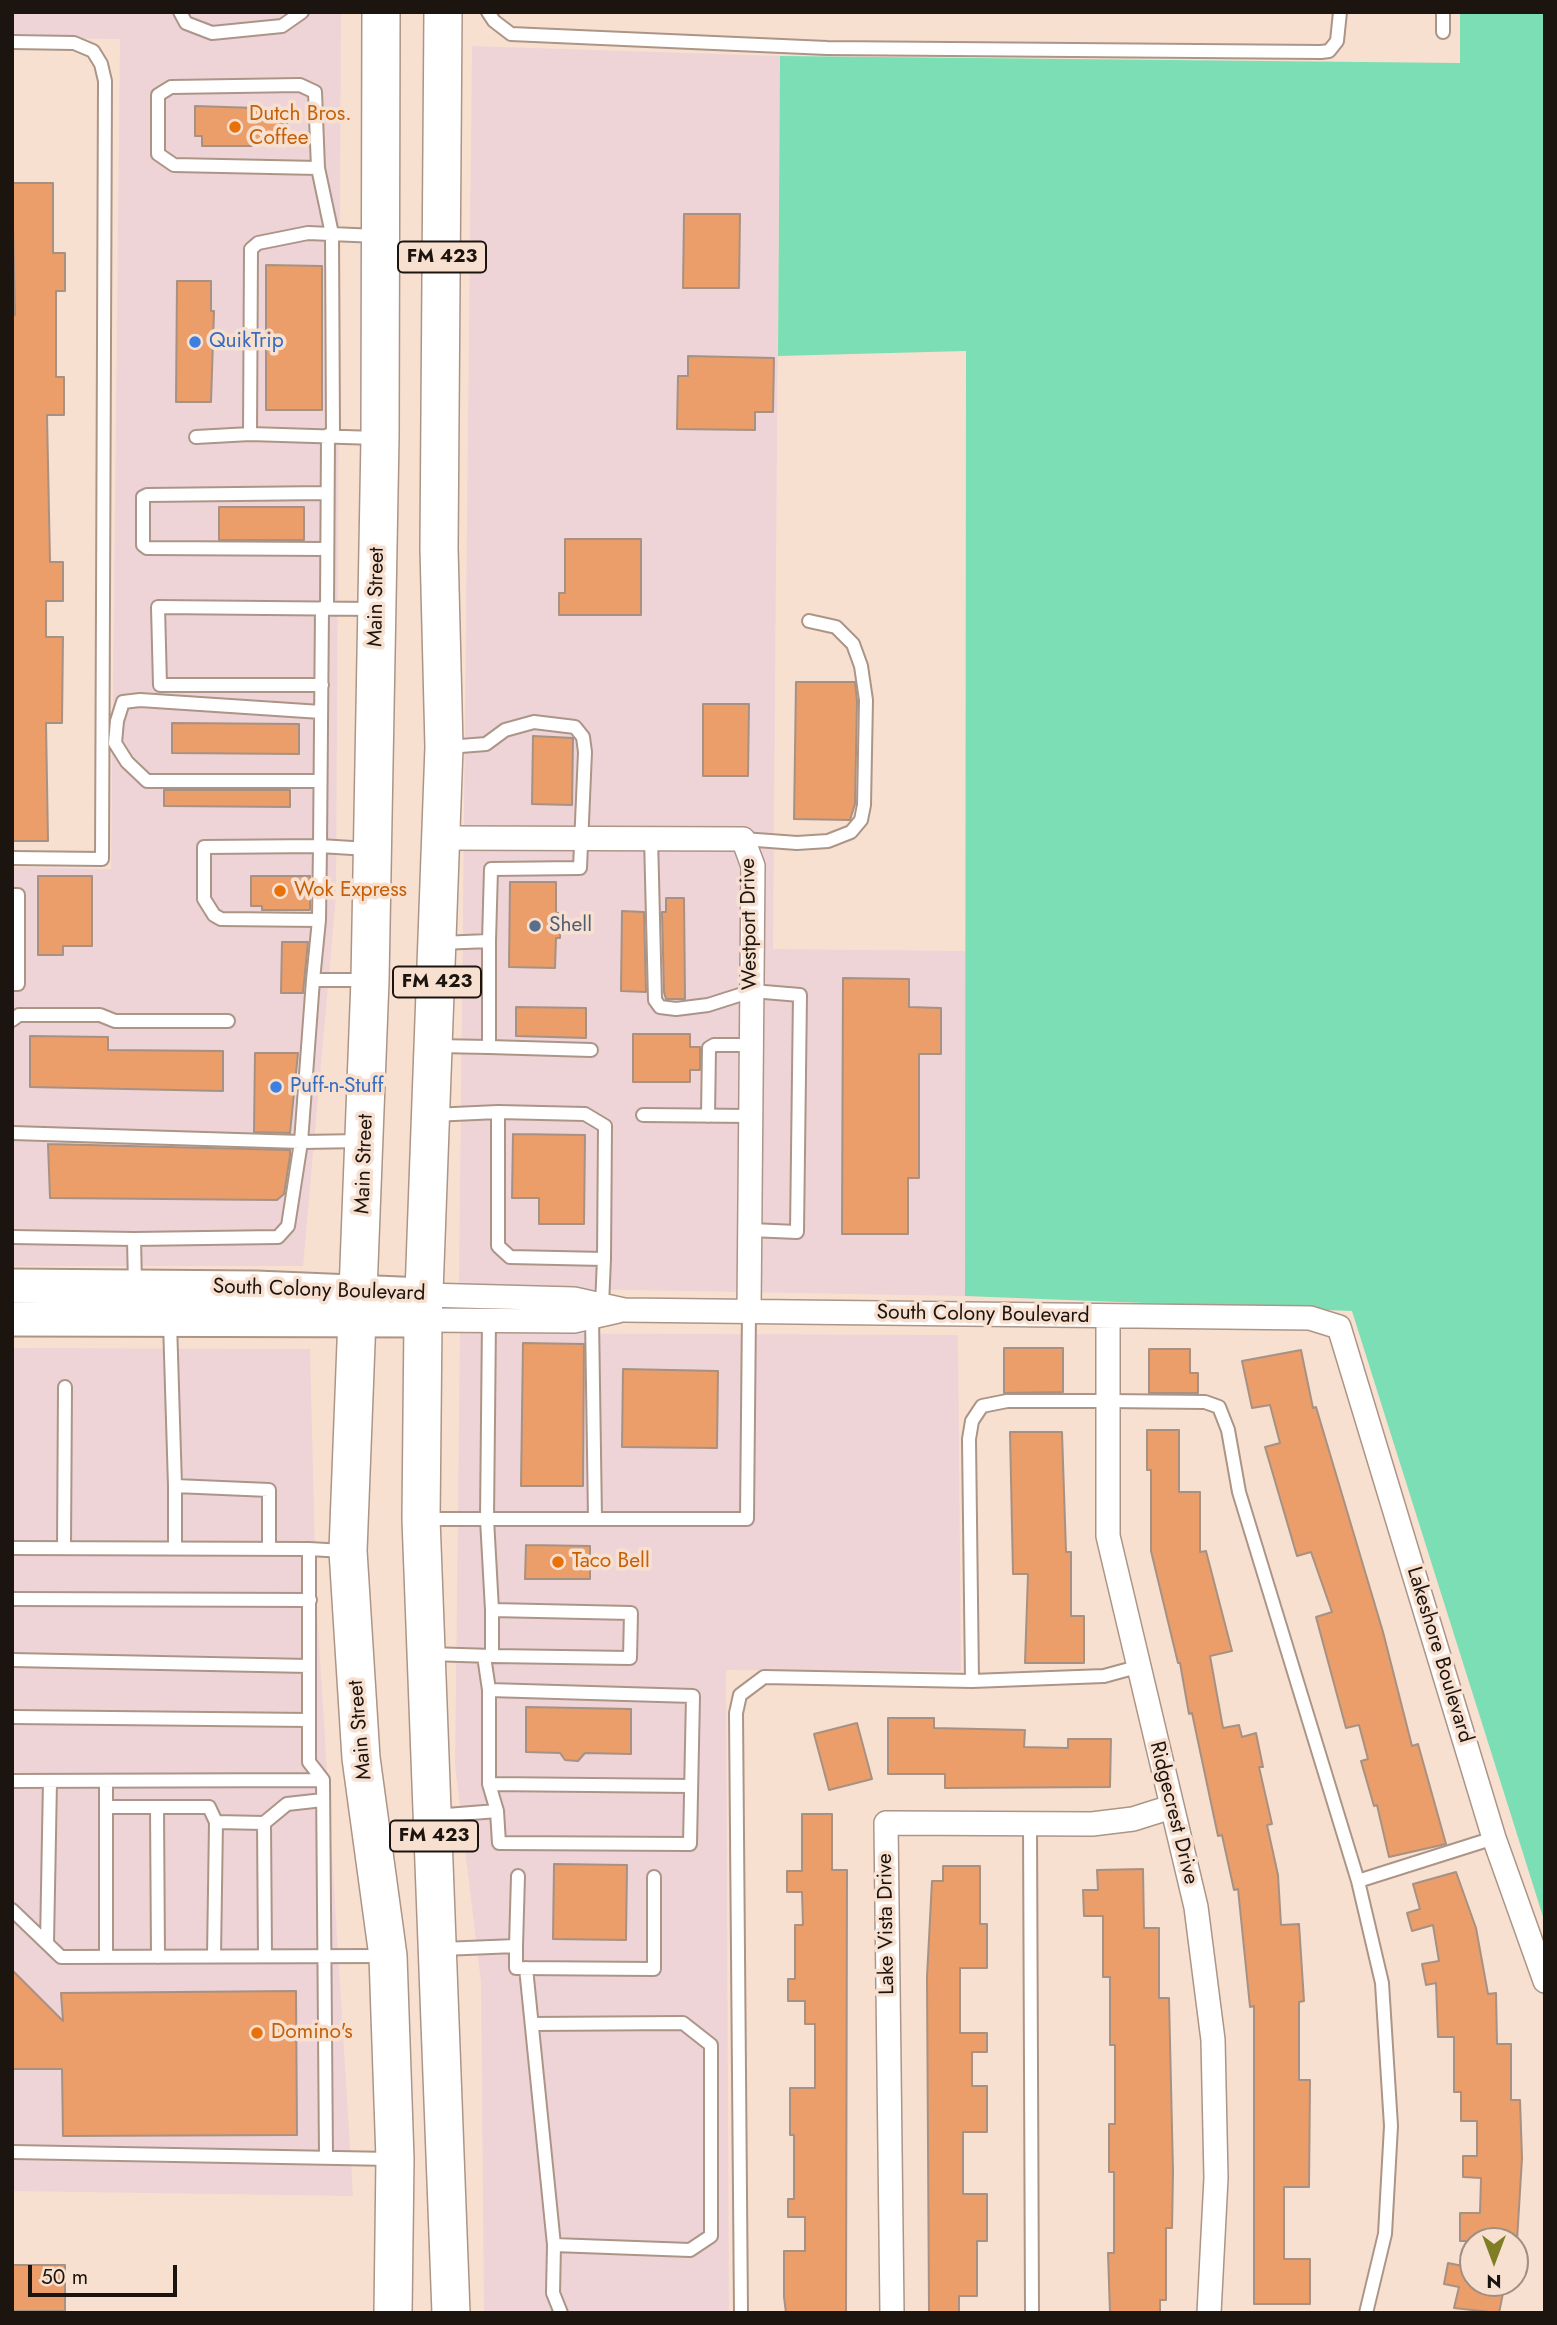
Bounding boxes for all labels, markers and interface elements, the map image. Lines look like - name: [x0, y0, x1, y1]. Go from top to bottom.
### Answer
- place label: Dutch Bros. Coffee: [249, 102, 352, 152]
- marker: Dutch Bros. Coffee: [227, 119, 243, 135]
- road number: FM 423: [398, 242, 486, 272]
- place label: QuikTrip: [209, 329, 284, 355]
- marker: QuikTrip: [187, 334, 203, 350]
- street label: Main Street: [364, 547, 390, 647]
- street label: Westport Drive: [736, 858, 764, 990]
- place label: Wok Express: [294, 878, 407, 904]
- marker: Wok Express: [272, 883, 288, 899]
- place label: Shell: [549, 913, 592, 939]
- marker: Shell: [527, 918, 543, 934]
- road number: FM 423: [393, 966, 481, 998]
- place label: Puff-n-Stuff: [290, 1074, 384, 1100]
- marker: Puff-n-Stuff: [268, 1079, 284, 1095]
- street label: Main Street: [351, 1114, 379, 1214]
- street label: South Colony Boulevard: [212, 1275, 426, 1307]
- street label: South Colony Boulevard: [876, 1301, 1090, 1329]
- place label: Taco Bell: [572, 1549, 650, 1575]
- marker: Taco Bell: [550, 1554, 566, 1570]
- street label: Lakeshore Boulevard: [1400, 1564, 1478, 1746]
- street label: Main Street: [344, 1679, 378, 1781]
- street label: Ridgecrest Drive: [1143, 1739, 1203, 1887]
- road number: FM 423: [390, 1820, 478, 1852]
- street label: Lake Vista Drive: [873, 1853, 901, 1995]
- place label: Domino's: [271, 2020, 353, 2046]
- marker: Domino's: [249, 2025, 265, 2041]
- north arrow: [1459, 2227, 1529, 2297]
- scale bar: [32, 2252, 180, 2296]
- text: 50 m: [41, 2262, 88, 2292]
- text: N: [1486, 2268, 1502, 2295]

